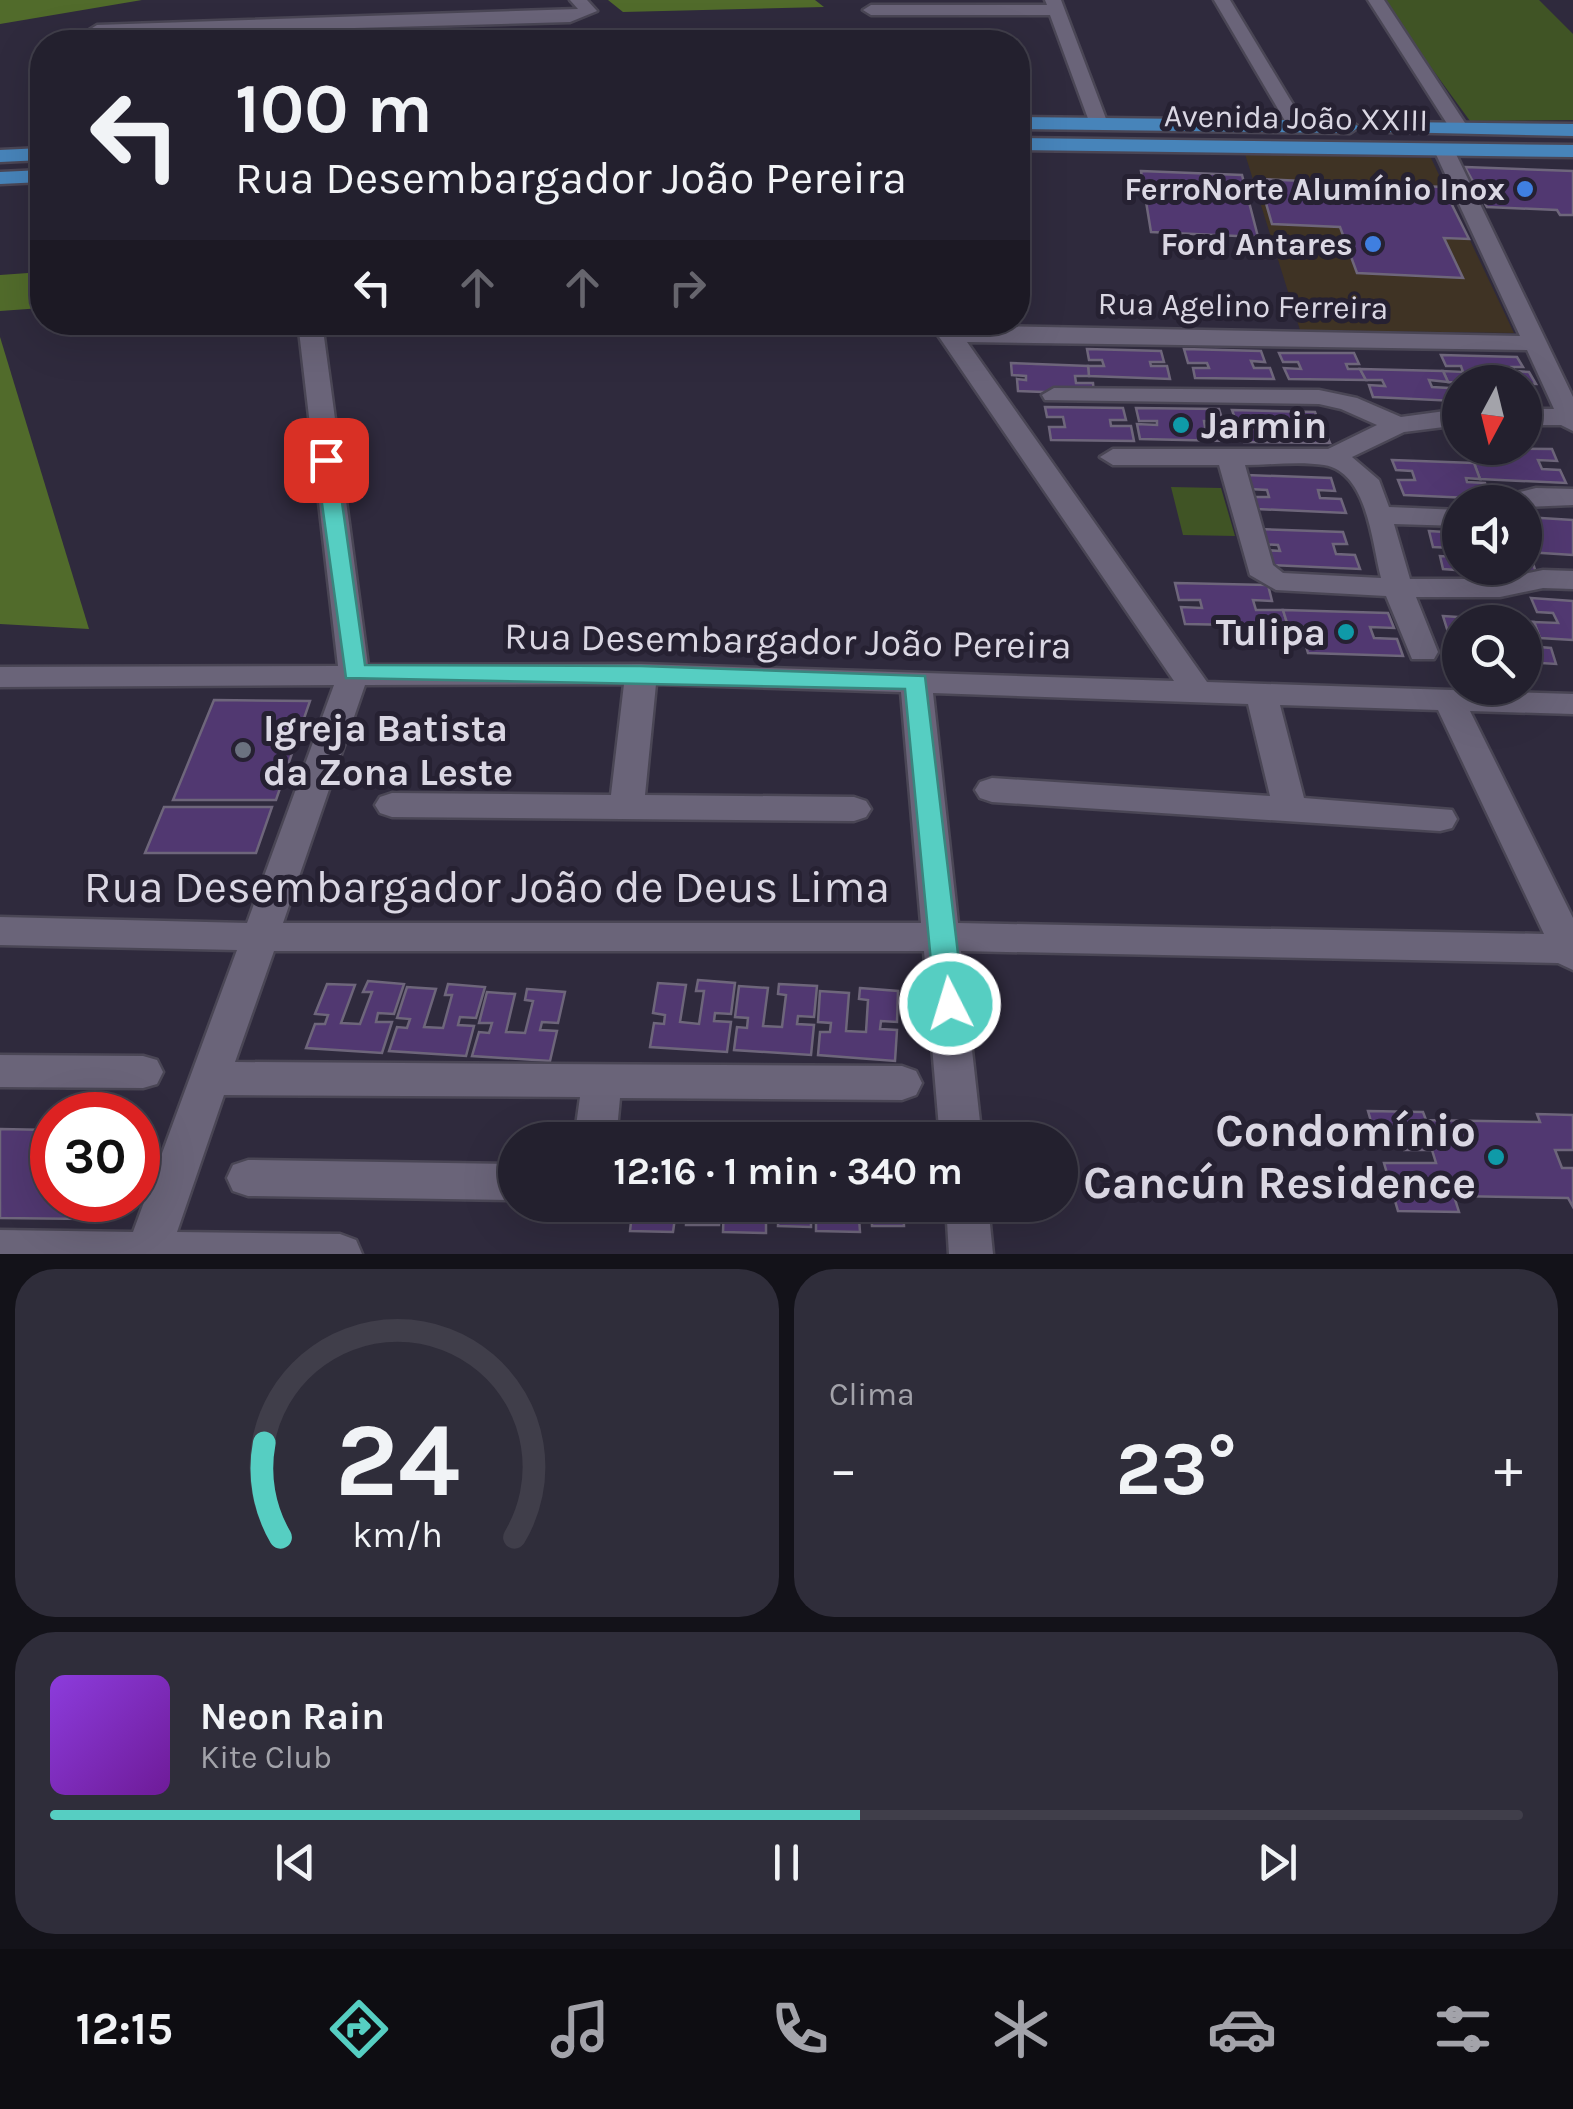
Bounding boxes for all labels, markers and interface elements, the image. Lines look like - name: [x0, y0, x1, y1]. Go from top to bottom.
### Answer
- text: 100 m: [235, 68, 433, 150]
- icon: left: [70, 70, 200, 200]
- street label: Avenida João XXIII: [1164, 97, 1428, 139]
- text: Rua Desembargador João Pereira: [235, 152, 907, 204]
- place label: FerroNorte Alumínio Inox: [1124, 171, 1505, 208]
- marker: FerroNorte Alumínio Inox: [1514, 178, 1536, 200]
- place label: Ford Antares: [1160, 226, 1353, 263]
- marker: Ford Antares: [1362, 233, 1384, 255]
- icon: left: [345, 260, 400, 315]
- icon: ahead: [450, 260, 505, 315]
- icon: ahead: [555, 260, 610, 315]
- icon: right: [660, 260, 715, 315]
- street label: Rua Agelino Ferreira: [1097, 285, 1389, 327]
- north arrow: [1442, 365, 1542, 465]
- map controls: [1442, 365, 1542, 705]
- place label: Jarmin: [1201, 403, 1327, 448]
- marker: Jarmin: [1170, 414, 1192, 436]
- pin: [284, 418, 369, 503]
- icon: arrive: [299, 433, 354, 488]
- button: sound: [1442, 485, 1542, 585]
- button: search: [1442, 605, 1542, 705]
- place label: Tulipa: [1216, 610, 1326, 655]
- street label: Rua Desembargador João Pereira: [504, 614, 1072, 668]
- marker: Tulipa: [1335, 621, 1357, 643]
- place label: Igreja Batista da Zona Leste: [263, 706, 513, 795]
- marker: Igreja Batista da Zona Leste: [232, 739, 254, 761]
- street label: Rua Desembargador João de Deus Lima: [84, 861, 890, 914]
- position arrow: [898, 952, 1002, 1056]
- speed limit sign: 30: [30, 1092, 160, 1222]
- place label: Condomínio Cancún Residence: [1083, 1105, 1476, 1209]
- marker: Condomínio Cancún Residence: [1485, 1146, 1507, 1168]
- text: 12:16 · 1 min · 340 m: [613, 1149, 963, 1194]
- text: Clima: [829, 1376, 915, 1413]
- text: 24: [335, 1400, 459, 1521]
- text: 23°: [1115, 1425, 1237, 1513]
- text: −: [829, 1437, 858, 1501]
- text: +: [1494, 1437, 1523, 1501]
- text: km/h: [352, 1514, 442, 1556]
- text: Neon Rain: [200, 1694, 385, 1739]
- text: Kite Club: [200, 1739, 332, 1776]
- icon: previous: [268, 1835, 323, 1890]
- icon: pause: [759, 1835, 814, 1890]
- icon: next: [1250, 1835, 1305, 1890]
- icon: directions: [324, 1994, 394, 2064]
- icon: music: [545, 1994, 615, 2064]
- icon: phone: [765, 1994, 835, 2064]
- icon: climate: [986, 1994, 1056, 2064]
- icon: car: [1207, 1994, 1277, 2064]
- icon: filters: [1428, 1994, 1498, 2064]
- text: 12:15: [75, 2003, 173, 2055]

